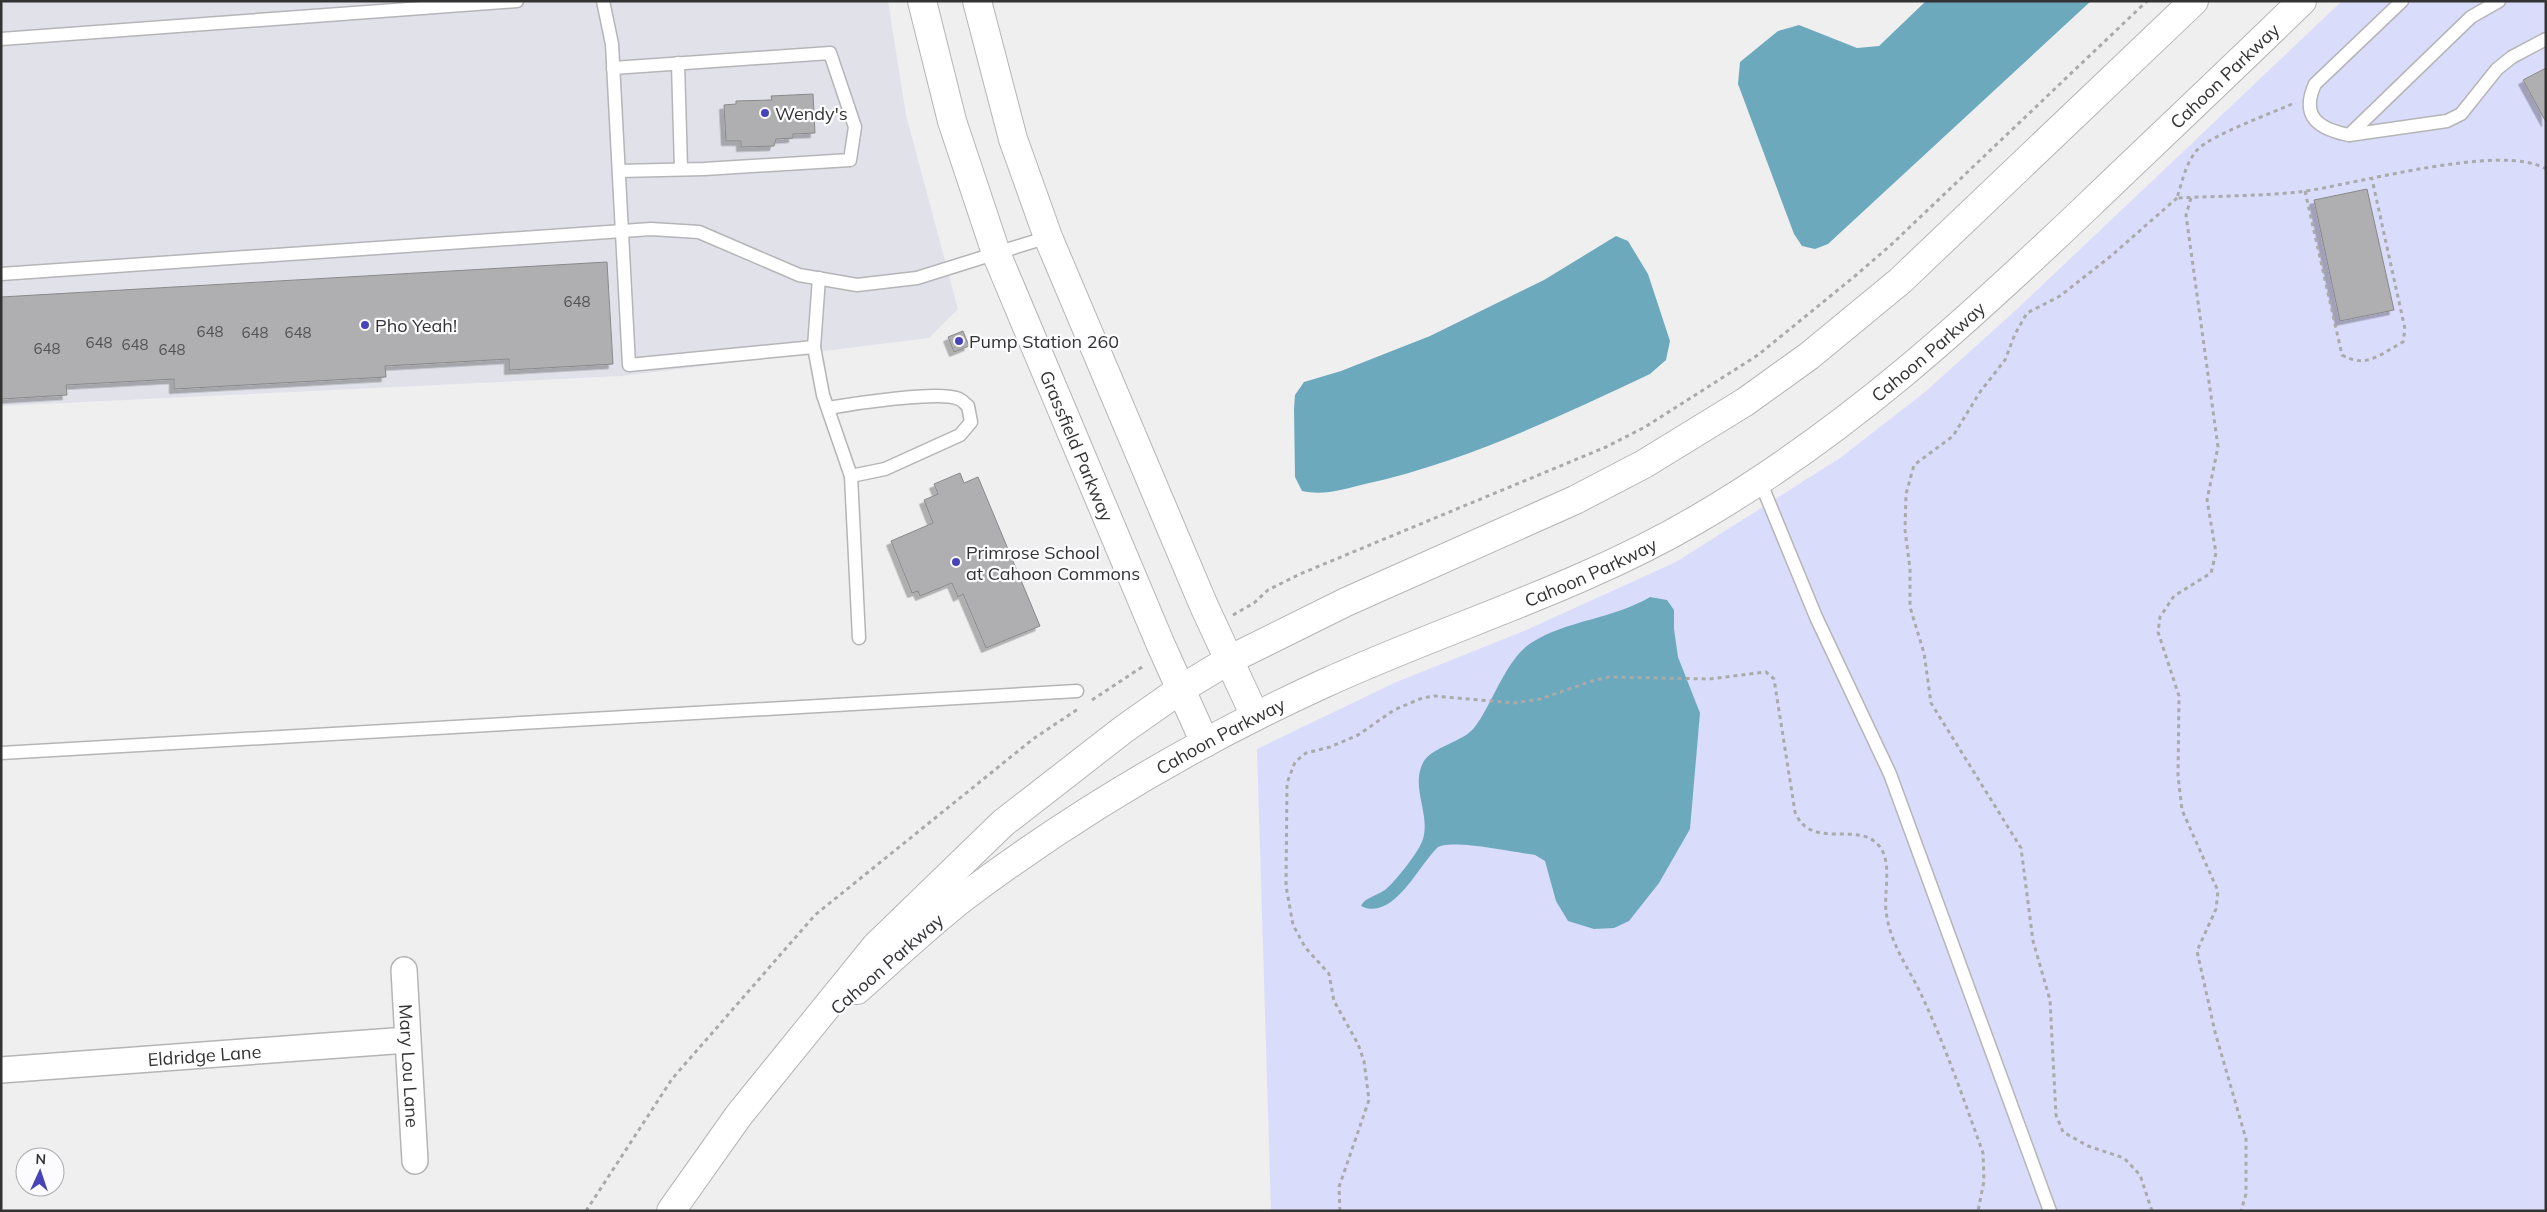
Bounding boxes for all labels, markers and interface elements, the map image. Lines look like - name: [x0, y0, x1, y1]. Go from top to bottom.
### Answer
- street label: Cahoon Parkway: [2165, 18, 2284, 133]
- place label: Wendy's: [775, 102, 848, 125]
- marker: Wendy's: [759, 107, 771, 119]
- house number: 648: [563, 292, 591, 311]
- street label: Cahoon Parkway: [1866, 296, 1990, 406]
- place label: Pho Yeah!: [375, 314, 457, 337]
- marker: Pho Yeah!: [359, 319, 371, 331]
- house number: 648: [196, 322, 224, 341]
- house number: 648: [241, 323, 269, 342]
- house number: 648: [284, 323, 312, 342]
- place label: Pump Station 260: [969, 330, 1119, 353]
- house number: 648: [85, 333, 113, 352]
- house number: 648: [121, 335, 149, 354]
- marker: Pump Station 260: [953, 335, 965, 347]
- house number: 648: [33, 339, 61, 358]
- house number: 648: [158, 340, 186, 359]
- street label: Grassfield Parkway: [1035, 367, 1119, 525]
- street label: Cahoon Parkway: [1521, 532, 1661, 612]
- place label: Primrose School at Cahoon Commons: [966, 541, 1140, 585]
- marker: Primrose School at Cahoon Commons: [950, 556, 962, 568]
- street label: Cahoon Parkway: [1152, 692, 1289, 779]
- street label: Cahoon Parkway: [826, 908, 949, 1019]
- street label: Mary Lou Lane: [394, 1003, 425, 1128]
- street label: Eldridge Lane: [147, 1039, 262, 1071]
- north arrow: [15, 1147, 65, 1197]
- text: N: [35, 1150, 46, 1168]

